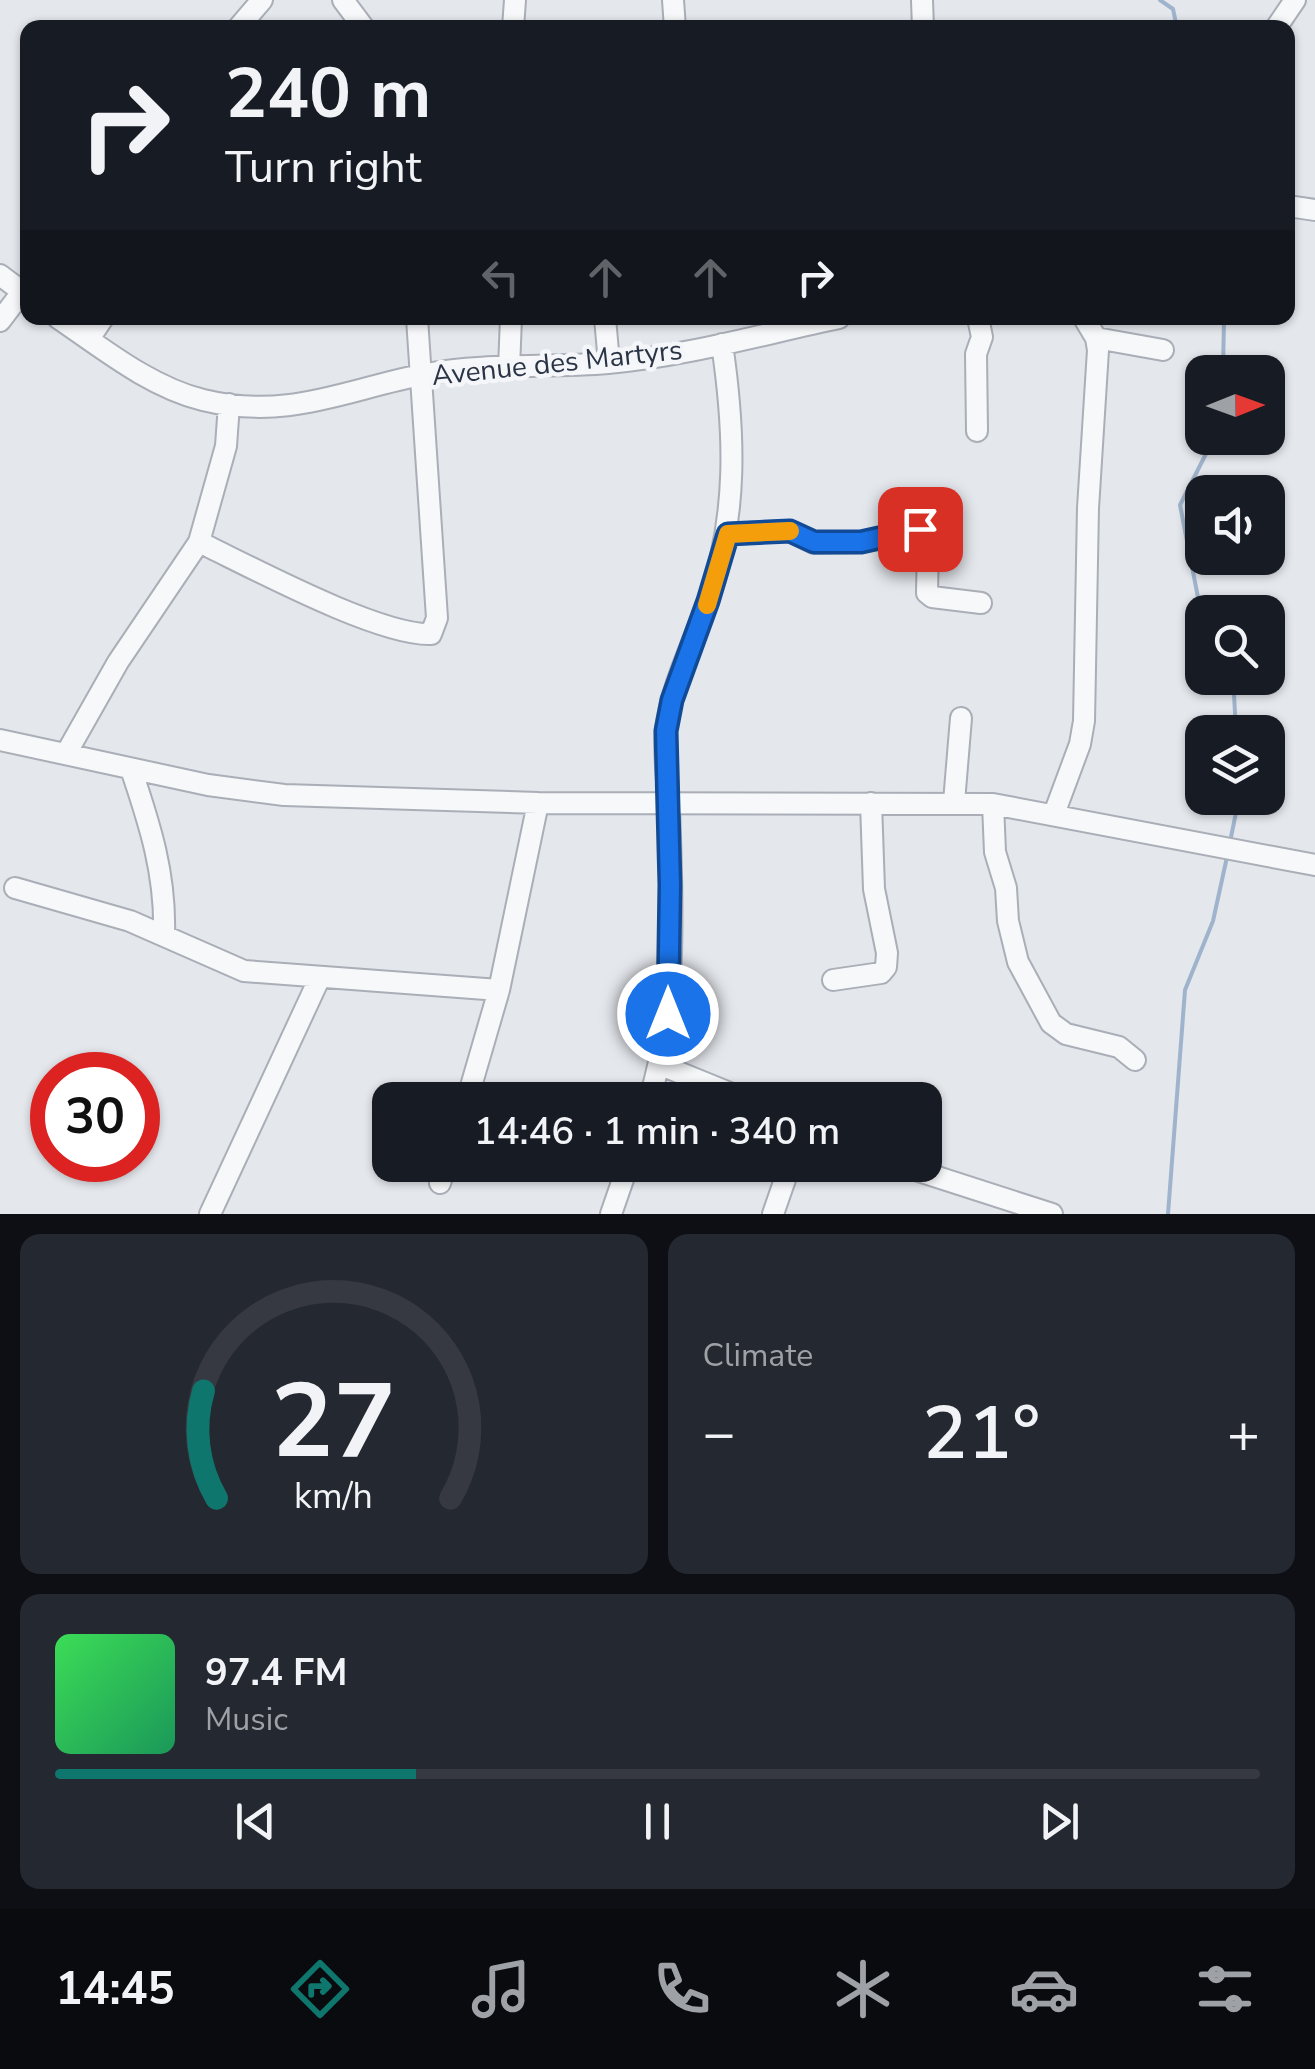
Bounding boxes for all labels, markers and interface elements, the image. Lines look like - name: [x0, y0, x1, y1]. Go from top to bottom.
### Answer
- text: 240 m: [225, 46, 431, 142]
- icon: right: [60, 60, 190, 190]
- text: Turn right: [225, 137, 422, 198]
- icon: left: [473, 250, 528, 305]
- icon: ahead: [578, 250, 633, 305]
- icon: ahead: [683, 250, 738, 305]
- icon: right: [788, 250, 843, 305]
- street label: Avenue des Martyrs: [430, 331, 684, 395]
- north arrow: [1185, 355, 1285, 455]
- map controls: [1185, 355, 1285, 815]
- button: sound: [1185, 475, 1285, 575]
- pin: [878, 487, 963, 572]
- icon: arrive: [893, 502, 948, 557]
- button: search: [1185, 595, 1285, 695]
- button: layers: [1185, 715, 1285, 815]
- position arrow: [616, 962, 720, 1066]
- speed limit sign: 30: [30, 1052, 160, 1182]
- text: 14:46 · 1 min · 340 m: [474, 1106, 840, 1157]
- text: Climate: [703, 1334, 813, 1377]
- text: 27: [271, 1351, 396, 1493]
- text: 21°: [922, 1382, 1040, 1484]
- text: −: [703, 1396, 736, 1471]
- text: +: [1227, 1396, 1260, 1471]
- text: km/h: [294, 1472, 373, 1521]
- text: 97.4 FM: [205, 1647, 347, 1698]
- text: Music: [205, 1698, 288, 1741]
- icon: previous: [228, 1794, 283, 1849]
- icon: pause: [630, 1794, 685, 1849]
- icon: next: [1032, 1794, 1087, 1849]
- icon: directions: [285, 1954, 355, 2024]
- icon: music: [466, 1954, 536, 2024]
- icon: phone: [647, 1954, 717, 2024]
- icon: climate: [828, 1954, 898, 2024]
- icon: car: [1009, 1954, 1079, 2024]
- icon: filters: [1190, 1954, 1260, 2024]
- text: 14:45: [55, 1959, 175, 2020]

